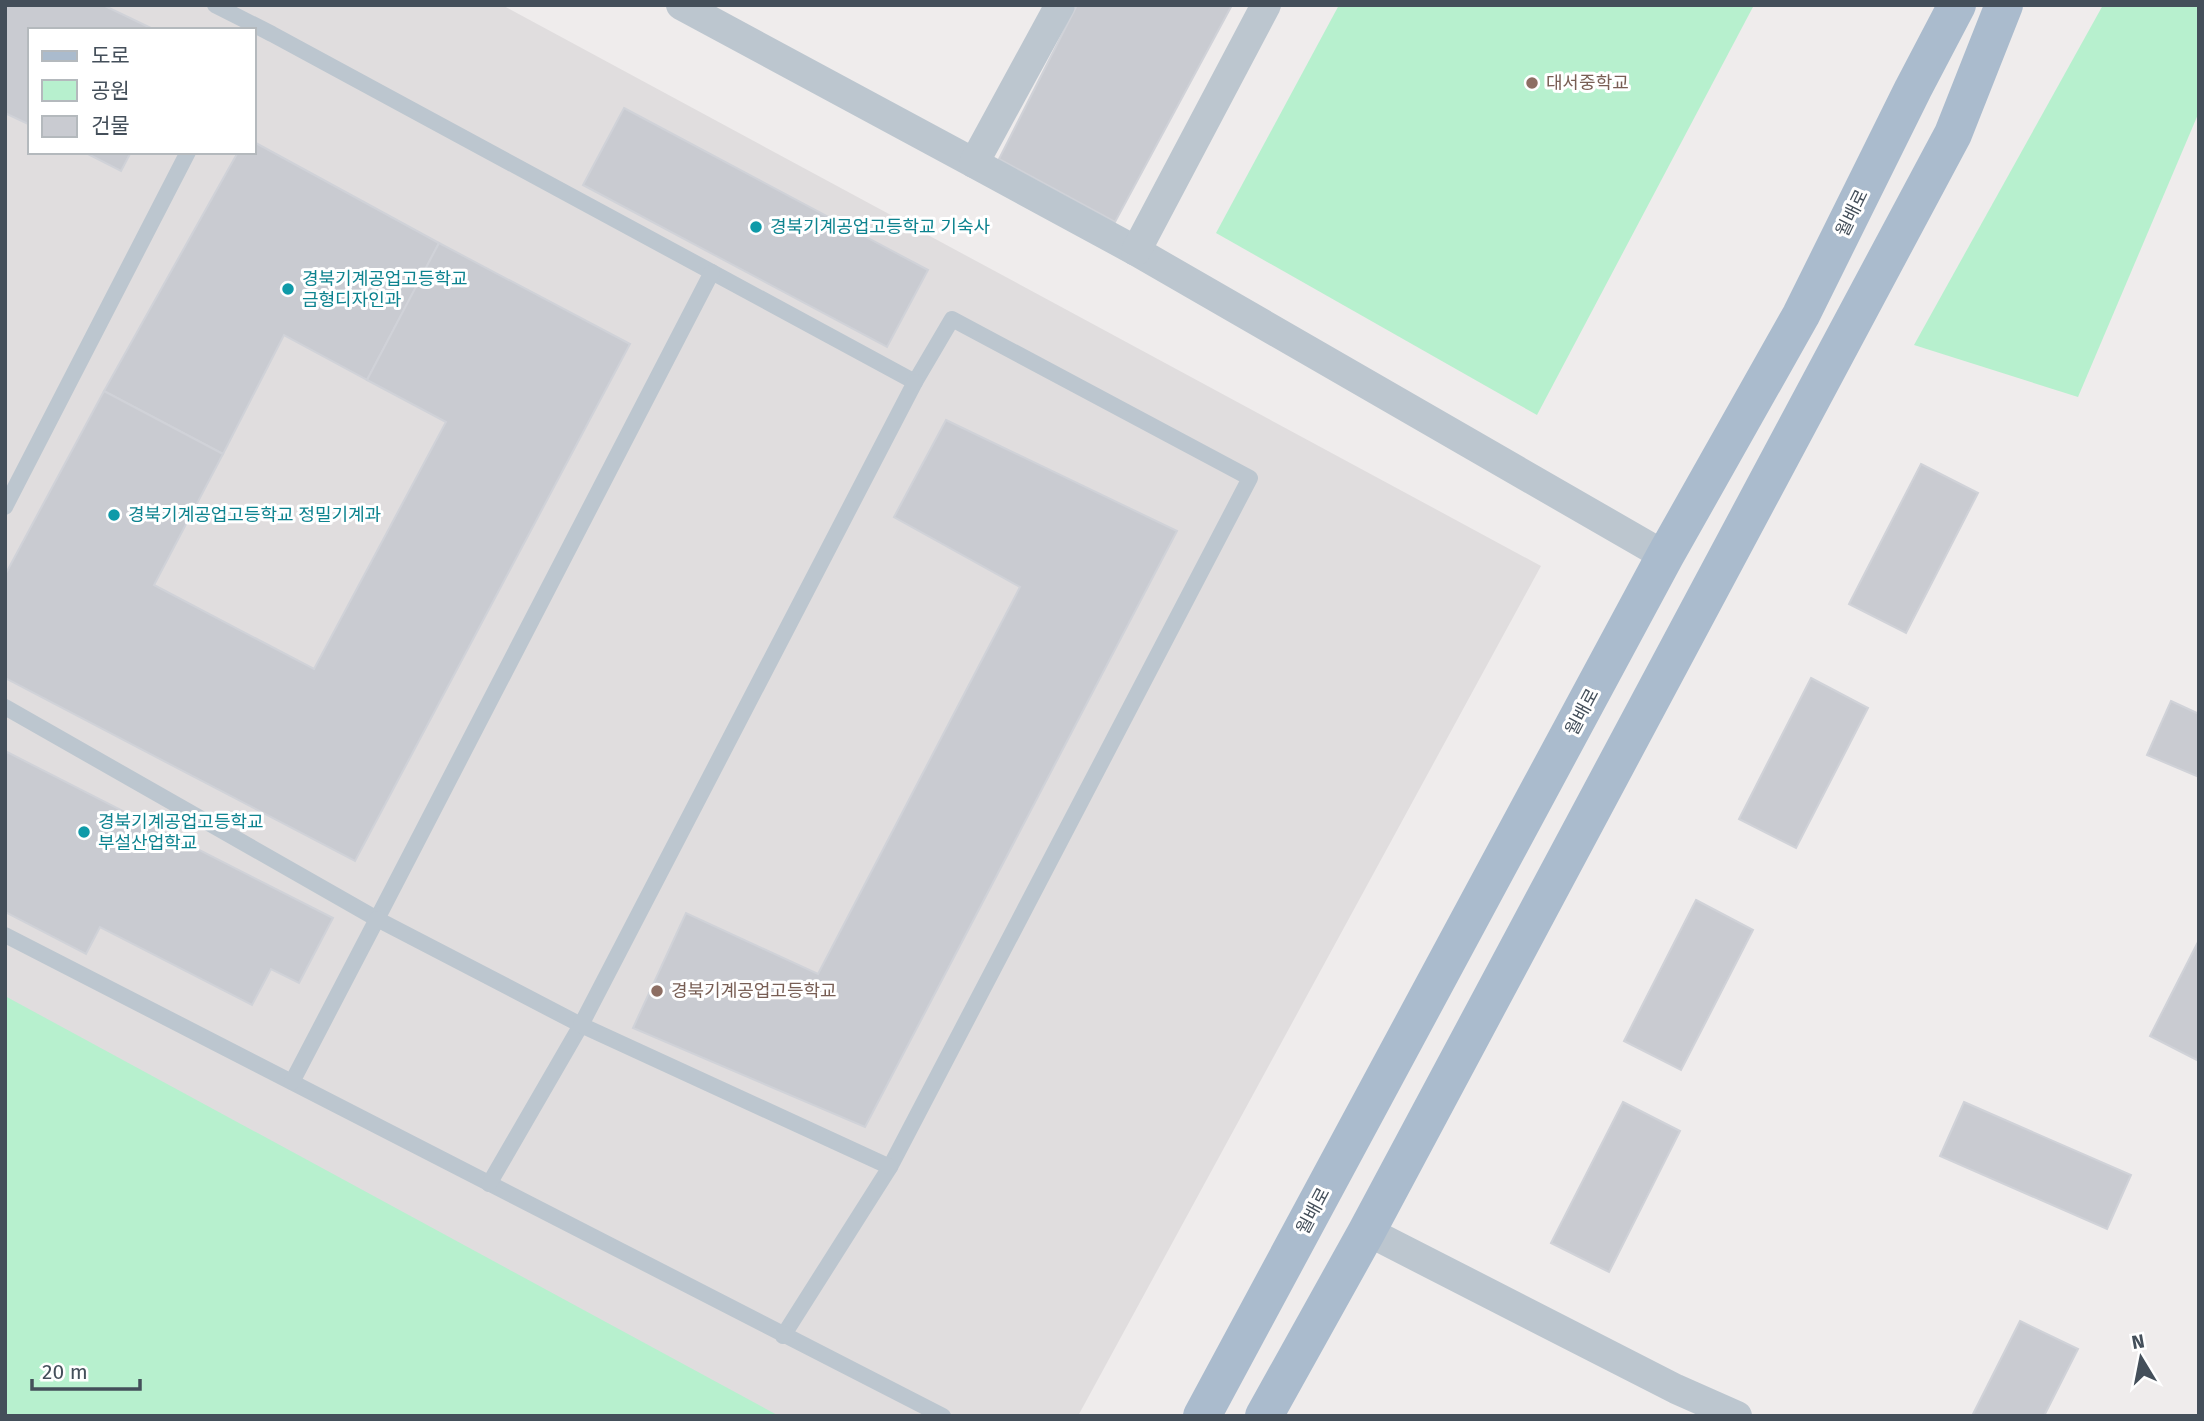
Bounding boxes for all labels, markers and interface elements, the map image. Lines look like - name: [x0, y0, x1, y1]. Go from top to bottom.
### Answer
- legend: [28, 28, 256, 154]
- text: 도로: [91, 43, 130, 69]
- place label: 대서중학교: [1546, 72, 1629, 94]
- marker: 대서중학교: [1524, 75, 1540, 91]
- text: 공원: [91, 78, 130, 104]
- text: 건물: [91, 113, 130, 139]
- street label: 월배로: [1831, 186, 1873, 240]
- place label: 경북기계공업고등학교 기숙사: [770, 216, 990, 238]
- marker: 경북기계공업고등학교 기숙사: [748, 219, 764, 235]
- place label: 경북기계공업고등학교 금형디자인과: [302, 268, 468, 311]
- marker: 경북기계공업고등학교 금형디자인과: [280, 281, 296, 297]
- place label: 경북기계공업고등학교 정밀기계과: [128, 504, 382, 526]
- marker: 경북기계공업고등학교 정밀기계과: [106, 507, 122, 523]
- street label: 월배로: [1561, 685, 1603, 739]
- place label: 경북기계공업고등학교 부설산업학교: [98, 811, 264, 854]
- marker: 경북기계공업고등학교 부설산업학교: [76, 824, 92, 840]
- place label: 경북기계공업고등학교: [671, 980, 837, 1002]
- marker: 경북기계공업고등학교: [649, 983, 665, 999]
- street label: 월배로: [1292, 1184, 1334, 1238]
- north arrow: [2106, 1323, 2176, 1393]
- text: N: [2130, 1329, 2146, 1354]
- scale bar: [32, 1348, 140, 1392]
- text: 20 m: [42, 1359, 88, 1385]

